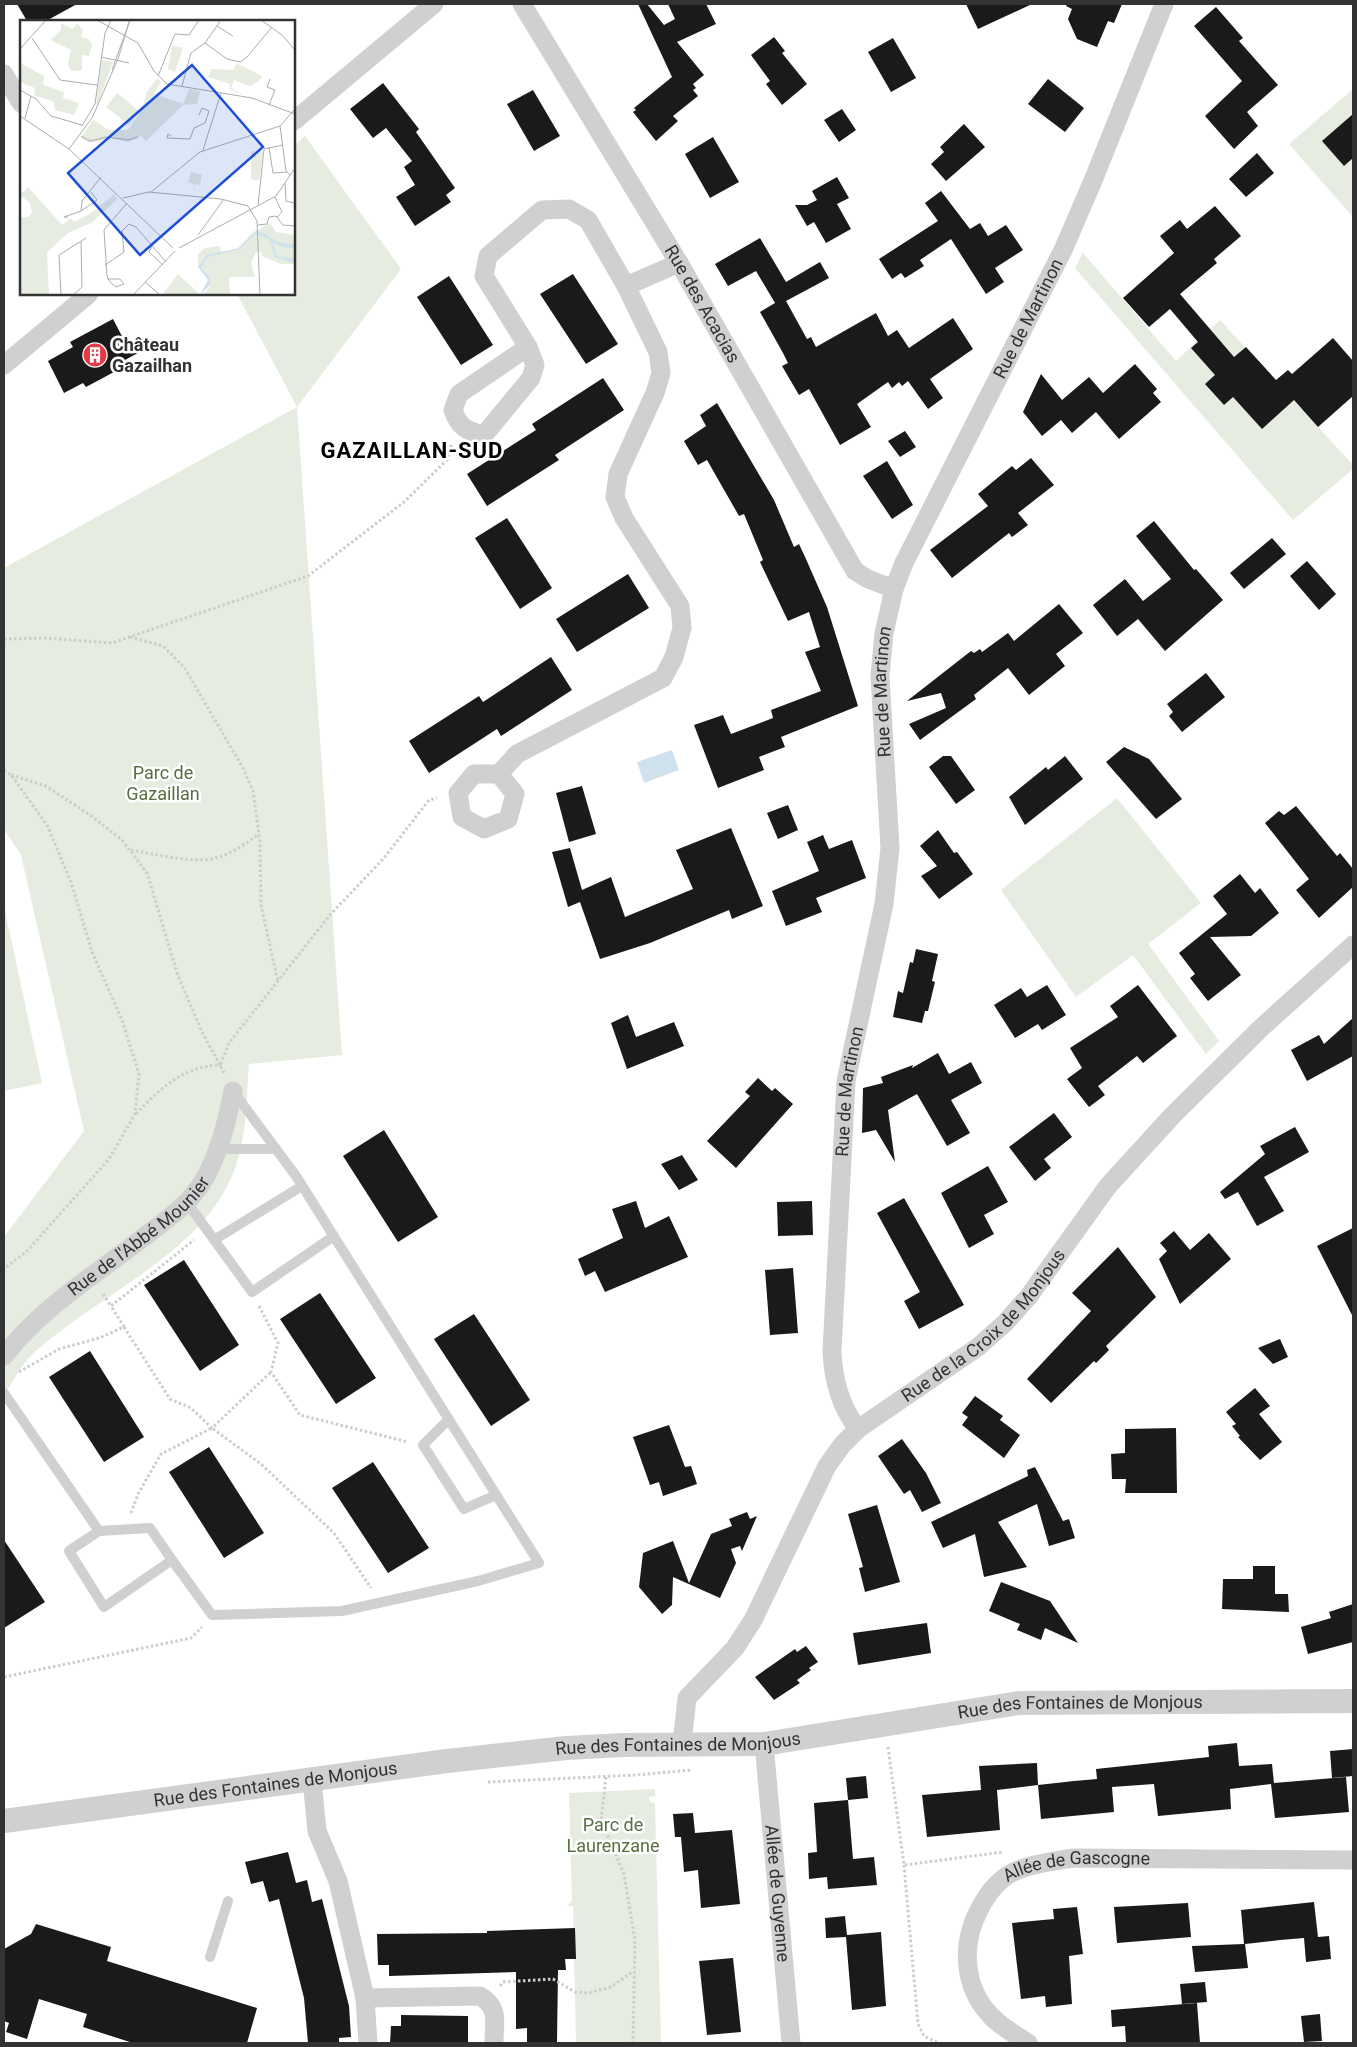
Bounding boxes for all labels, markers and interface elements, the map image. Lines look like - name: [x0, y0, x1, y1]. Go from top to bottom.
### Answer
- inset map: [20, 20, 295, 295]
- street label: Rue des Acacias: [661, 241, 745, 366]
- street label: Rue de Martinon: [989, 255, 1067, 382]
- place label: Château Gazailhan: [112, 334, 192, 376]
- building icon: Château Gazailhan: [82, 342, 108, 368]
- district label: GAZAILLAN-SUD: [321, 438, 503, 463]
- street label: Rue de Martinon: [869, 624, 895, 758]
- park label: Parc de Gazaillan: [126, 762, 200, 804]
- street label: Rue de Martinon: [831, 1024, 868, 1157]
- street label: Rue de l'Abbé Mounier: [63, 1172, 214, 1300]
- street label: Rue de la Croix de Monjous: [897, 1245, 1069, 1406]
- street label: Rue des Fontaines de Monjous: [956, 1691, 1203, 1723]
- street label: Rue des Fontaines de Monjous: [554, 1727, 802, 1759]
- street label: Rue des Fontaines de Monjous: [152, 1757, 399, 1811]
- park label: Parc de Laurenzane: [566, 1814, 660, 1856]
- street label: Allée de Guyenne: [761, 1824, 795, 1963]
- street label: Allée de Gascogne: [999, 1847, 1150, 1886]

